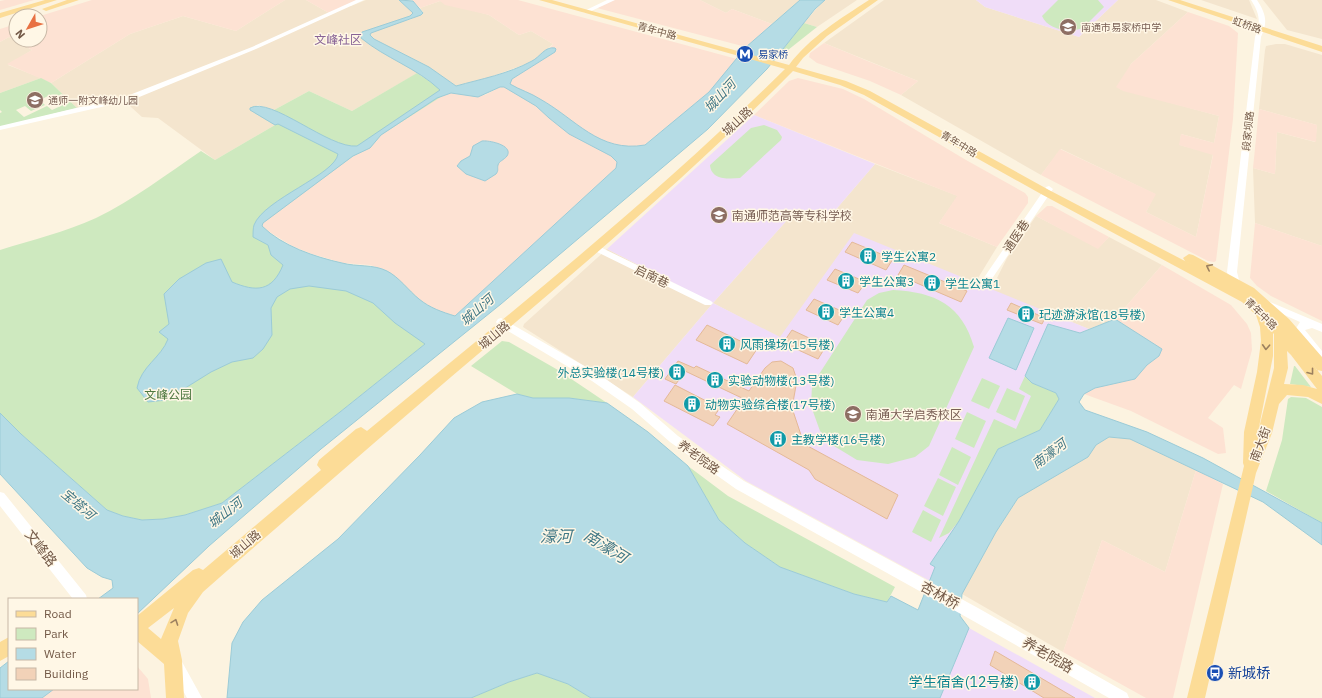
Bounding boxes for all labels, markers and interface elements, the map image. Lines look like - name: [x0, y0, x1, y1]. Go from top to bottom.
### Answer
- north arrow: [8, 8, 48, 48]
- street label: 虹桥路: [1231, 14, 1263, 36]
- school or university icon: 南通市易家桥中学: [1058, 17, 1078, 37]
- street label: 青年中路: [636, 20, 678, 42]
- place label: 南通市易家桥中学: [1081, 21, 1161, 34]
- text: N: [12, 27, 28, 42]
- district label: 文峰社区: [314, 32, 362, 47]
- metro station icon: 易家桥: [735, 44, 755, 64]
- place label: 易家桥: [758, 48, 788, 61]
- water label: 城山河: [700, 74, 742, 116]
- school or university icon: 通师一附文峰幼儿园: [25, 90, 45, 110]
- place label: 通师一附文峰幼儿园: [48, 94, 138, 107]
- street label: 城山路: [719, 103, 755, 139]
- street label: 段家坝路: [1239, 110, 1257, 152]
- street label: 青年中路: [939, 128, 979, 160]
- school or university icon: 南通师范高等专科学校: [709, 205, 729, 225]
- place label: 南通师范高等专科学校: [732, 208, 852, 223]
- street label: 通医巷: [1000, 217, 1032, 255]
- building icon: 学生公寓2: [858, 246, 878, 266]
- place label: 学生公寓2: [881, 249, 936, 264]
- street label: 启南巷: [633, 261, 671, 291]
- one-way arrow: [1205, 264, 1213, 272]
- building icon: 学生公寓3: [836, 271, 856, 291]
- building icon: 学生公寓1: [922, 273, 942, 293]
- place label: 学生公寓3: [859, 274, 914, 289]
- place label: 学生公寓1: [945, 276, 1000, 291]
- water label: 城山河: [457, 289, 500, 329]
- street label: 青年中路: [1242, 295, 1280, 333]
- building icon: 学生公寓4: [816, 302, 836, 322]
- building icon: 玘迹游泳馆(18号楼): [1016, 304, 1036, 324]
- place label: 学生公寓4: [839, 305, 894, 320]
- place label: 玘迹游泳馆(18号楼): [1039, 307, 1145, 322]
- street label: 城山路: [475, 318, 513, 352]
- building icon: 风雨操场(15号楼): [717, 334, 737, 354]
- place label: 风雨操场(15号楼): [740, 337, 834, 352]
- one-way arrow: [1262, 344, 1271, 350]
- building icon: 外总实验楼(14号楼): [667, 362, 687, 382]
- place label: 外总实验楼(14号楼): [558, 365, 664, 380]
- one-way arrow: [1306, 367, 1313, 374]
- building icon: 实验动物楼(13号楼): [705, 370, 725, 390]
- place label: 实验动物楼(13号楼): [728, 373, 834, 388]
- park label: 文峰公园: [144, 387, 192, 402]
- building icon: 动物实验综合楼(17号楼): [682, 394, 702, 414]
- place label: 动物实验综合楼(17号楼): [705, 397, 835, 412]
- school or university icon: 南通大学启秀校区: [843, 404, 863, 424]
- place label: 南通大学启秀校区: [866, 407, 962, 422]
- street label: 南大街: [1247, 425, 1273, 463]
- building icon: 主教学楼(16号楼): [768, 429, 788, 449]
- place label: 主教学楼(16号楼): [791, 432, 885, 447]
- water label: 南濠河: [1028, 434, 1072, 473]
- street label: 养老院路: [675, 437, 723, 477]
- water label: 宝塔河: [58, 485, 101, 525]
- water label: 城山河: [204, 492, 248, 532]
- water label: 南濠河: [580, 525, 634, 569]
- street label: 文峰路: [21, 526, 61, 570]
- water label: 濠河: [540, 526, 575, 546]
- street label: 城山路: [226, 527, 264, 561]
- street label: 杏林桥: [917, 577, 963, 613]
- legend: [8, 598, 138, 690]
- text: Road: [44, 606, 72, 621]
- one-way arrow: [171, 619, 179, 626]
- text: Park: [44, 626, 69, 641]
- street label: 养老院路: [1019, 633, 1077, 677]
- text: Water: [44, 646, 77, 661]
- bus stop icon: 新城桥: [1205, 663, 1225, 683]
- place label: 新城桥: [1228, 664, 1270, 682]
- text: Building: [44, 666, 89, 681]
- building icon: 学生宿舍(12号楼): [1022, 672, 1042, 692]
- place label: 学生宿舍(12号楼): [909, 673, 1019, 691]

